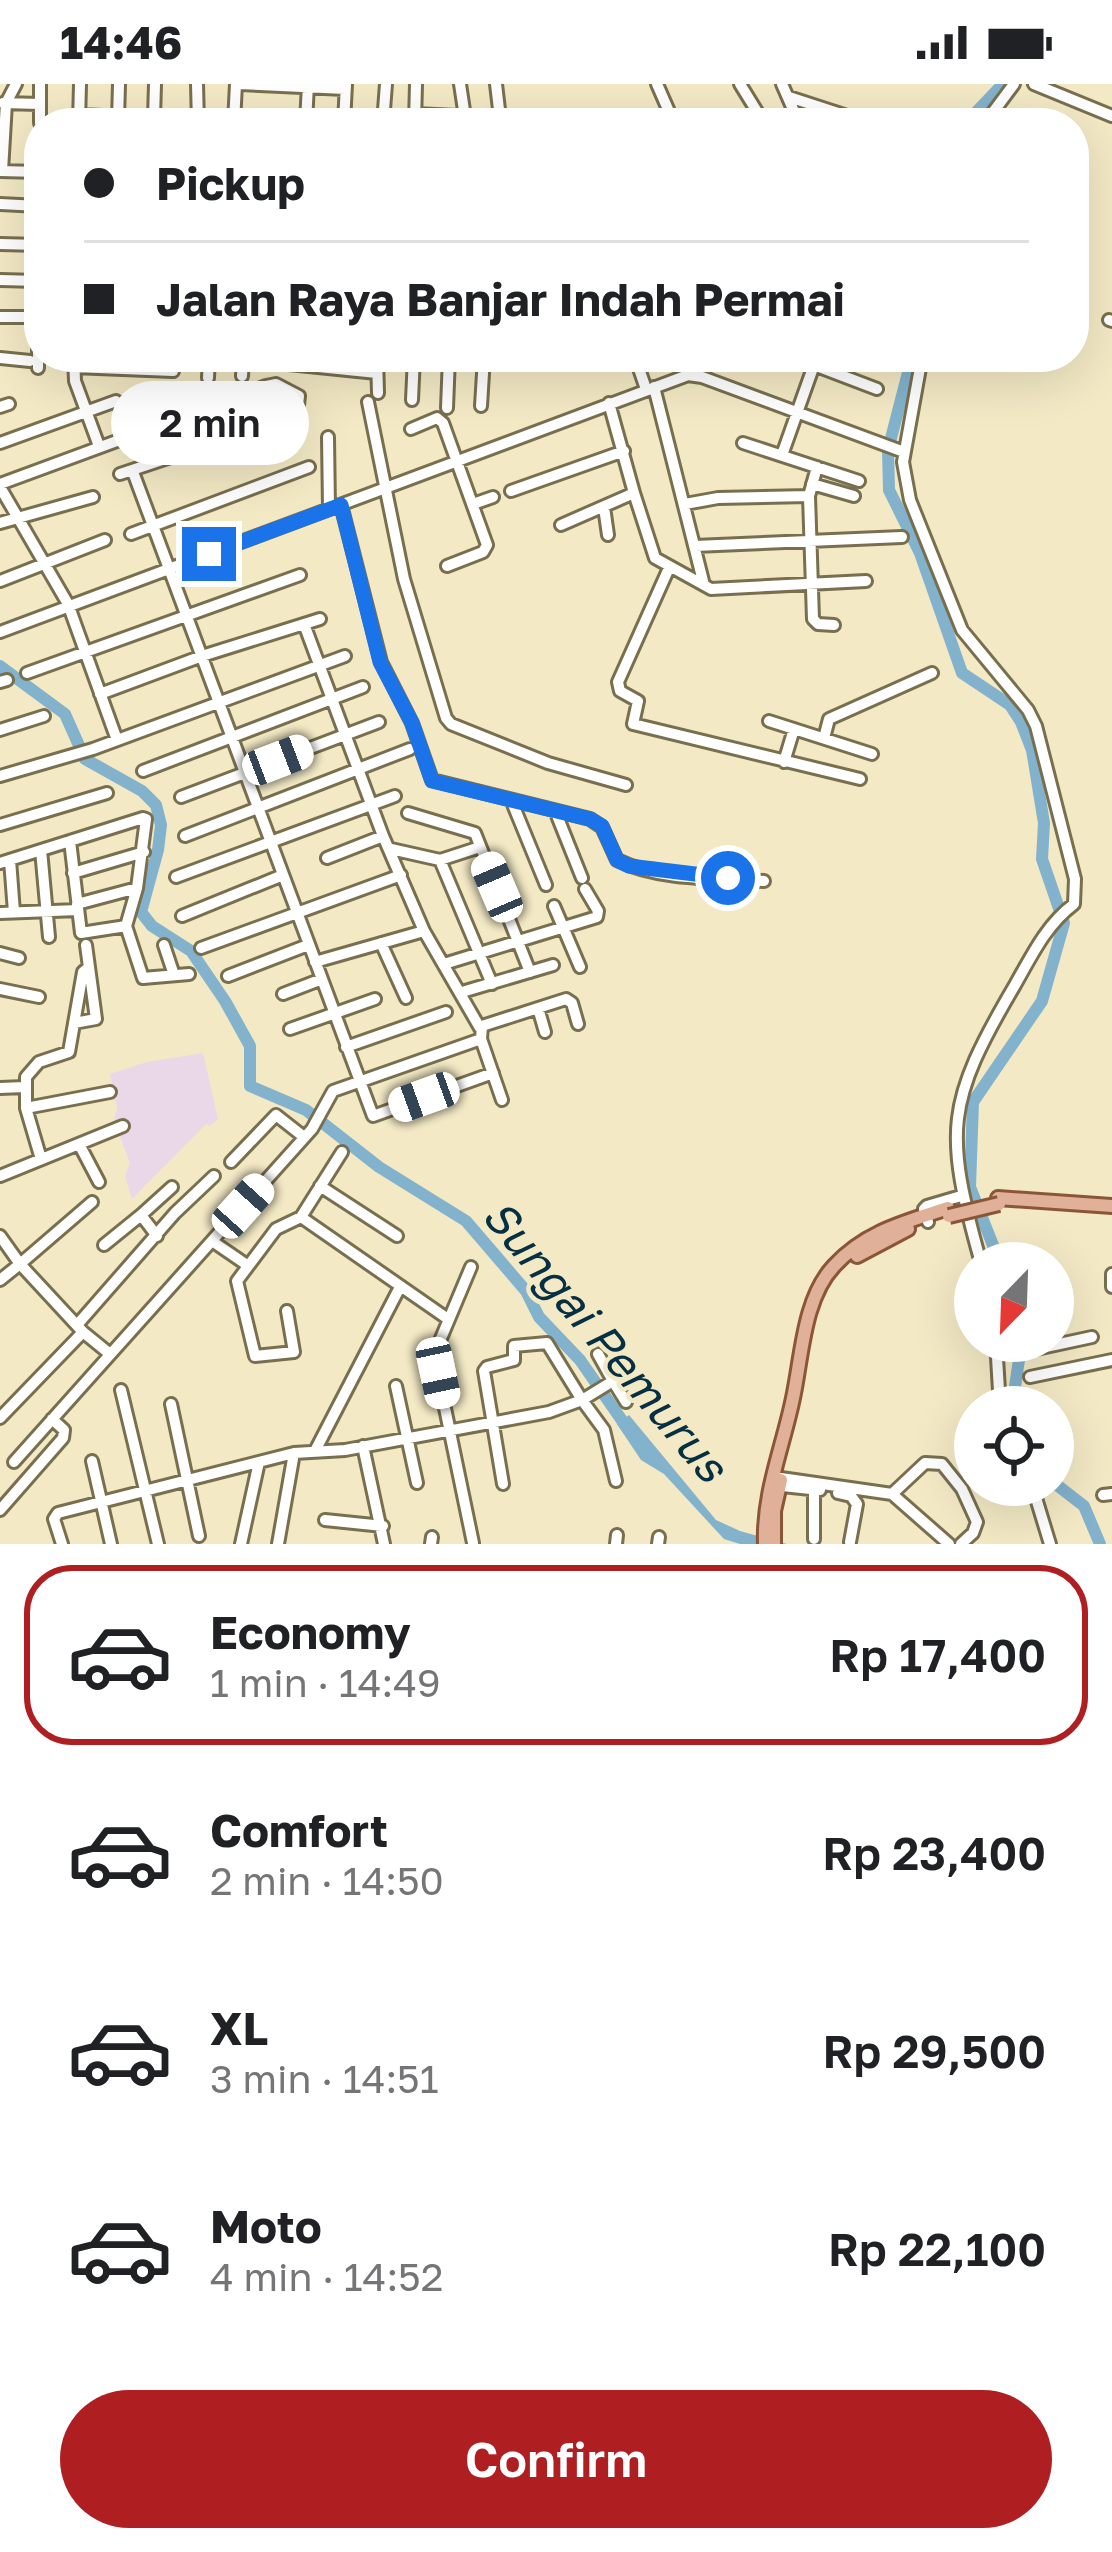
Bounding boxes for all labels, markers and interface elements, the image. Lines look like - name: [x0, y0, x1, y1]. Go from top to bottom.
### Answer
- text: 14:46: [60, 15, 182, 69]
- text: Pickup: [156, 156, 305, 210]
- text: Jalan Raya Banjar Indah Permai: [156, 272, 845, 326]
- callout: 2 min: [110, 380, 308, 464]
- text: 2 min: [159, 399, 261, 446]
- route end: [182, 527, 236, 581]
- car: [238, 730, 318, 790]
- car: [466, 847, 528, 927]
- route start: [701, 851, 755, 905]
- car: [384, 1068, 464, 1126]
- car: [206, 1167, 280, 1245]
- water label: Sungai Pemurus: [473, 1188, 741, 1493]
- north arrow: [954, 1242, 1074, 1362]
- map controls: [954, 1242, 1074, 1506]
- car: [413, 1334, 463, 1412]
- button: locate: [954, 1386, 1074, 1506]
- icon: car: [66, 1601, 174, 1709]
- text: Economy: [210, 1605, 411, 1659]
- text: Rp 17,400: [829, 1628, 1046, 1682]
- text: 1 min · 14:49: [210, 1659, 441, 1706]
- icon: car: [66, 1799, 174, 1907]
- text: Comfort: [210, 1803, 388, 1857]
- text: Rp 23,400: [822, 1826, 1046, 1880]
- text: 2 min · 14:50: [210, 1857, 444, 1904]
- icon: car: [66, 1997, 174, 2105]
- text: XL: [210, 2001, 268, 2055]
- text: Rp 29,500: [823, 2024, 1046, 2078]
- text: 3 min · 14:51: [210, 2055, 439, 2102]
- icon: car: [66, 2195, 174, 2303]
- text: Moto: [210, 2199, 322, 2253]
- text: Rp 22,100: [828, 2222, 1046, 2276]
- text: 4 min · 14:52: [210, 2253, 443, 2300]
- button: Confirm: [60, 2390, 1052, 2528]

